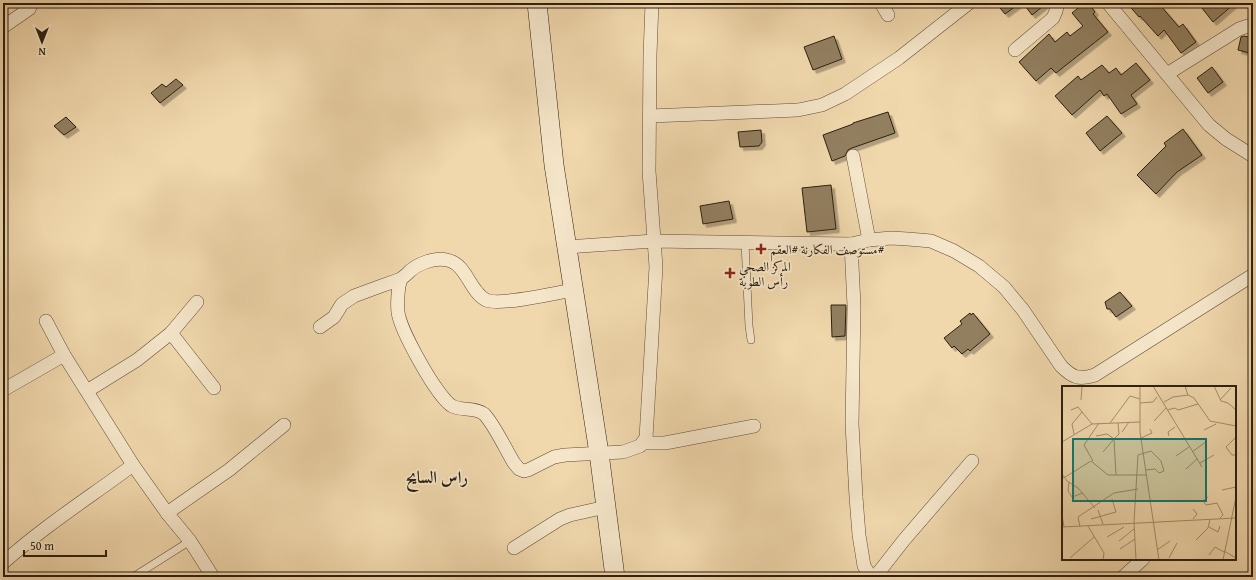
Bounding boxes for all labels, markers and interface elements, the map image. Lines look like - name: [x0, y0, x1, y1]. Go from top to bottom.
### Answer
- north arrow: [22, 22, 62, 62]
- text: N: [38, 44, 46, 60]
- place label: مستوصف الفكارنة #العقم#: [770, 240, 885, 262]
- marker: مستوصف الفكارنة #العقم#: [755, 243, 767, 255]
- place label: المركز الصحي رأس الطوبة: [739, 257, 791, 291]
- marker: المركز الصحي رأس الطوبة: [724, 267, 736, 279]
- inset map: [1062, 386, 1236, 560]
- district label: راس السايح: [406, 464, 468, 492]
- scale bar: [24, 532, 106, 558]
- text: 50 m: [30, 537, 54, 554]

